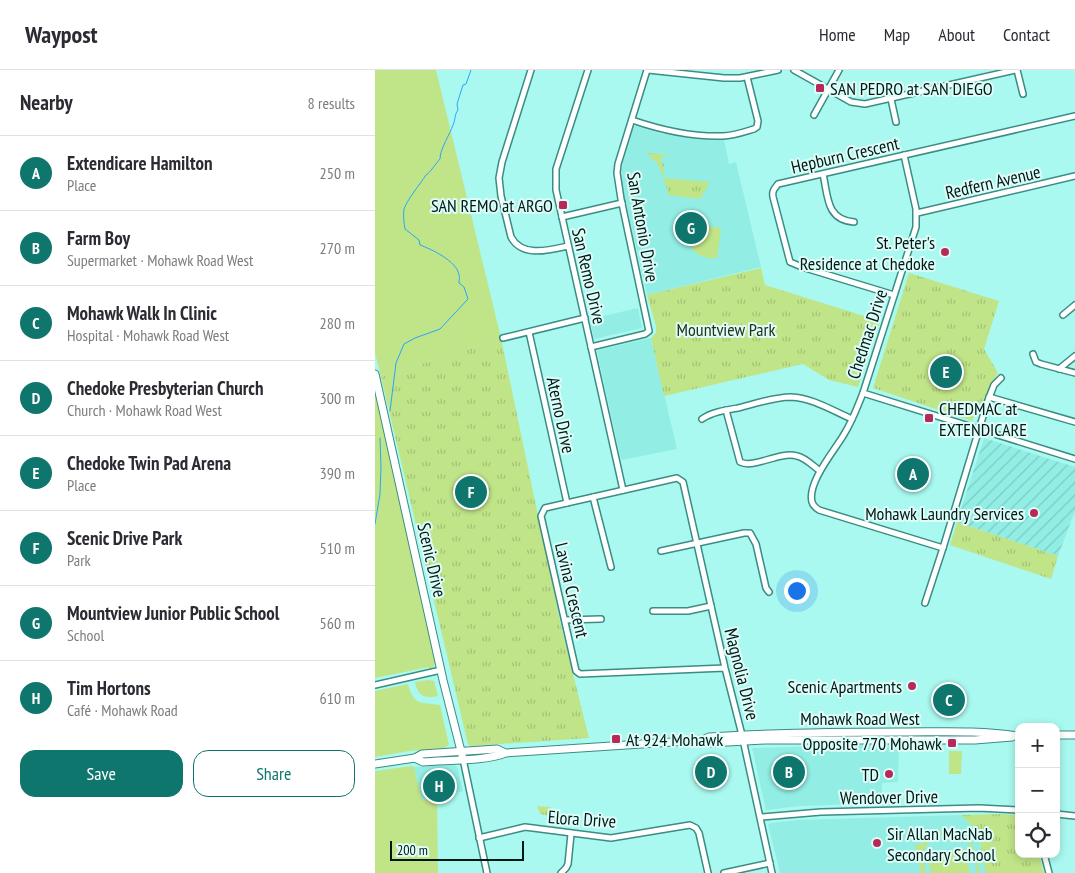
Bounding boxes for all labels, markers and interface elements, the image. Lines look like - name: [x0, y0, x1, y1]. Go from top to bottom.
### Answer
- text: Waypost: [25, 19, 98, 50]
- text: Home: [819, 23, 856, 46]
- text: Map: [884, 23, 910, 46]
- text: About: [938, 23, 975, 46]
- text: Contact: [1003, 23, 1050, 46]
- place label: SAN PEDRO at SAN DIEGO: [830, 77, 993, 100]
- marker: SAN PEDRO at SAN DIEGO: [814, 82, 826, 94]
- text: Nearby: [20, 89, 73, 116]
- text: 8 results: [308, 93, 355, 113]
- street label: Hepburn Crescent: [789, 131, 901, 179]
- text: Extendicare Hamilton: [67, 151, 213, 175]
- street label: Redfern Avenue: [943, 160, 1043, 204]
- text: A: [32, 163, 40, 183]
- text: 250 m: [320, 163, 355, 183]
- street label: San Antonio Drive: [622, 170, 664, 284]
- text: Place: [67, 175, 96, 195]
- place label: SAN REMO at ARGO: [431, 194, 553, 217]
- marker: SAN REMO at ARGO: [557, 199, 569, 211]
- pin: G: [675, 209, 707, 247]
- text: Farm Boy: [67, 226, 130, 250]
- street label: San Remo Drive: [567, 226, 611, 326]
- place label: St. Peter's Residence at Chedoke: [800, 231, 935, 275]
- text: B: [32, 238, 40, 258]
- text: 270 m: [320, 238, 355, 258]
- marker: St. Peter's Residence at Chedoke: [939, 246, 951, 258]
- text: Supermarket · Mohawk Road West: [67, 250, 253, 270]
- street label: Chedmac Drive: [842, 286, 892, 382]
- text: Mohawk Walk In Clinic: [67, 301, 217, 325]
- text: C: [32, 313, 40, 333]
- text: 280 m: [320, 313, 355, 333]
- park label: Mountview Park: [677, 318, 775, 341]
- text: Hospital · Mohawk Road West: [67, 325, 229, 345]
- pin: E: [930, 353, 962, 391]
- street label: Aterno Drive: [542, 375, 580, 455]
- text: Chedoke Presbyterian Church: [67, 376, 263, 400]
- text: D: [32, 388, 40, 408]
- text: 300 m: [320, 388, 355, 408]
- place label: CHEDMAC at EXTENDICARE: [939, 397, 1027, 441]
- text: Church · Mohawk Road West: [67, 400, 222, 420]
- marker: CHEDMAC at EXTENDICARE: [923, 412, 935, 424]
- text: Chedoke Twin Pad Arena: [67, 451, 231, 475]
- pin: A: [897, 455, 929, 493]
- text: E: [33, 463, 39, 483]
- text: 390 m: [320, 463, 355, 483]
- pin: F: [455, 473, 487, 511]
- text: Place: [67, 475, 96, 495]
- place label: Mohawk Laundry Services: [865, 502, 1024, 525]
- marker: Mohawk Laundry Services: [1028, 507, 1040, 519]
- street label: Scenic Drive: [412, 521, 452, 599]
- text: Scenic Drive Park: [67, 526, 182, 550]
- text: F: [33, 538, 39, 558]
- text: 510 m: [320, 538, 355, 558]
- street label: Lavina Crescent: [550, 540, 594, 640]
- text: Park: [67, 550, 91, 570]
- your location: [784, 578, 810, 604]
- text: Mountview Junior Public School: [67, 601, 279, 625]
- text: G: [32, 613, 40, 633]
- text: 560 m: [320, 613, 355, 633]
- text: School: [67, 625, 104, 645]
- street label: Magnolia Drive: [719, 626, 765, 722]
- place label: Scenic Apartments: [788, 675, 902, 698]
- text: Tim Hortons: [67, 676, 151, 700]
- marker: Scenic Apartments: [906, 680, 918, 692]
- pin: C: [933, 681, 965, 719]
- text: H: [32, 688, 40, 708]
- text: 610 m: [320, 688, 355, 708]
- text: Café · Mohawk Road: [67, 700, 178, 720]
- street label: Mohawk Road West: [800, 707, 920, 730]
- map controls: [1015, 723, 1060, 858]
- button: +: [1015, 723, 1060, 768]
- place label: At 924 Mohawk: [626, 728, 723, 751]
- place label: Opposite 770 Mohawk: [803, 732, 942, 755]
- marker: At 924 Mohawk: [610, 733, 622, 745]
- marker: Opposite 770 Mohawk: [946, 737, 958, 749]
- button: Save: [20, 750, 183, 797]
- button: Share: [193, 750, 355, 797]
- pin: D: [695, 753, 727, 791]
- pin: B: [773, 753, 805, 791]
- place label: TD: [862, 763, 879, 786]
- pin: H: [423, 767, 455, 805]
- marker: TD: [883, 768, 895, 780]
- button: −: [1015, 768, 1060, 813]
- street label: Wendover Drive: [840, 785, 938, 809]
- street label: Elora Drive: [547, 805, 617, 833]
- button: locate: [1015, 813, 1060, 858]
- place label: Sir Allan MacNab Secondary School: [887, 822, 996, 866]
- marker: Sir Allan MacNab Secondary School: [871, 837, 883, 849]
- scale bar: [390, 838, 524, 861]
- text: 200 m: [397, 841, 428, 859]

